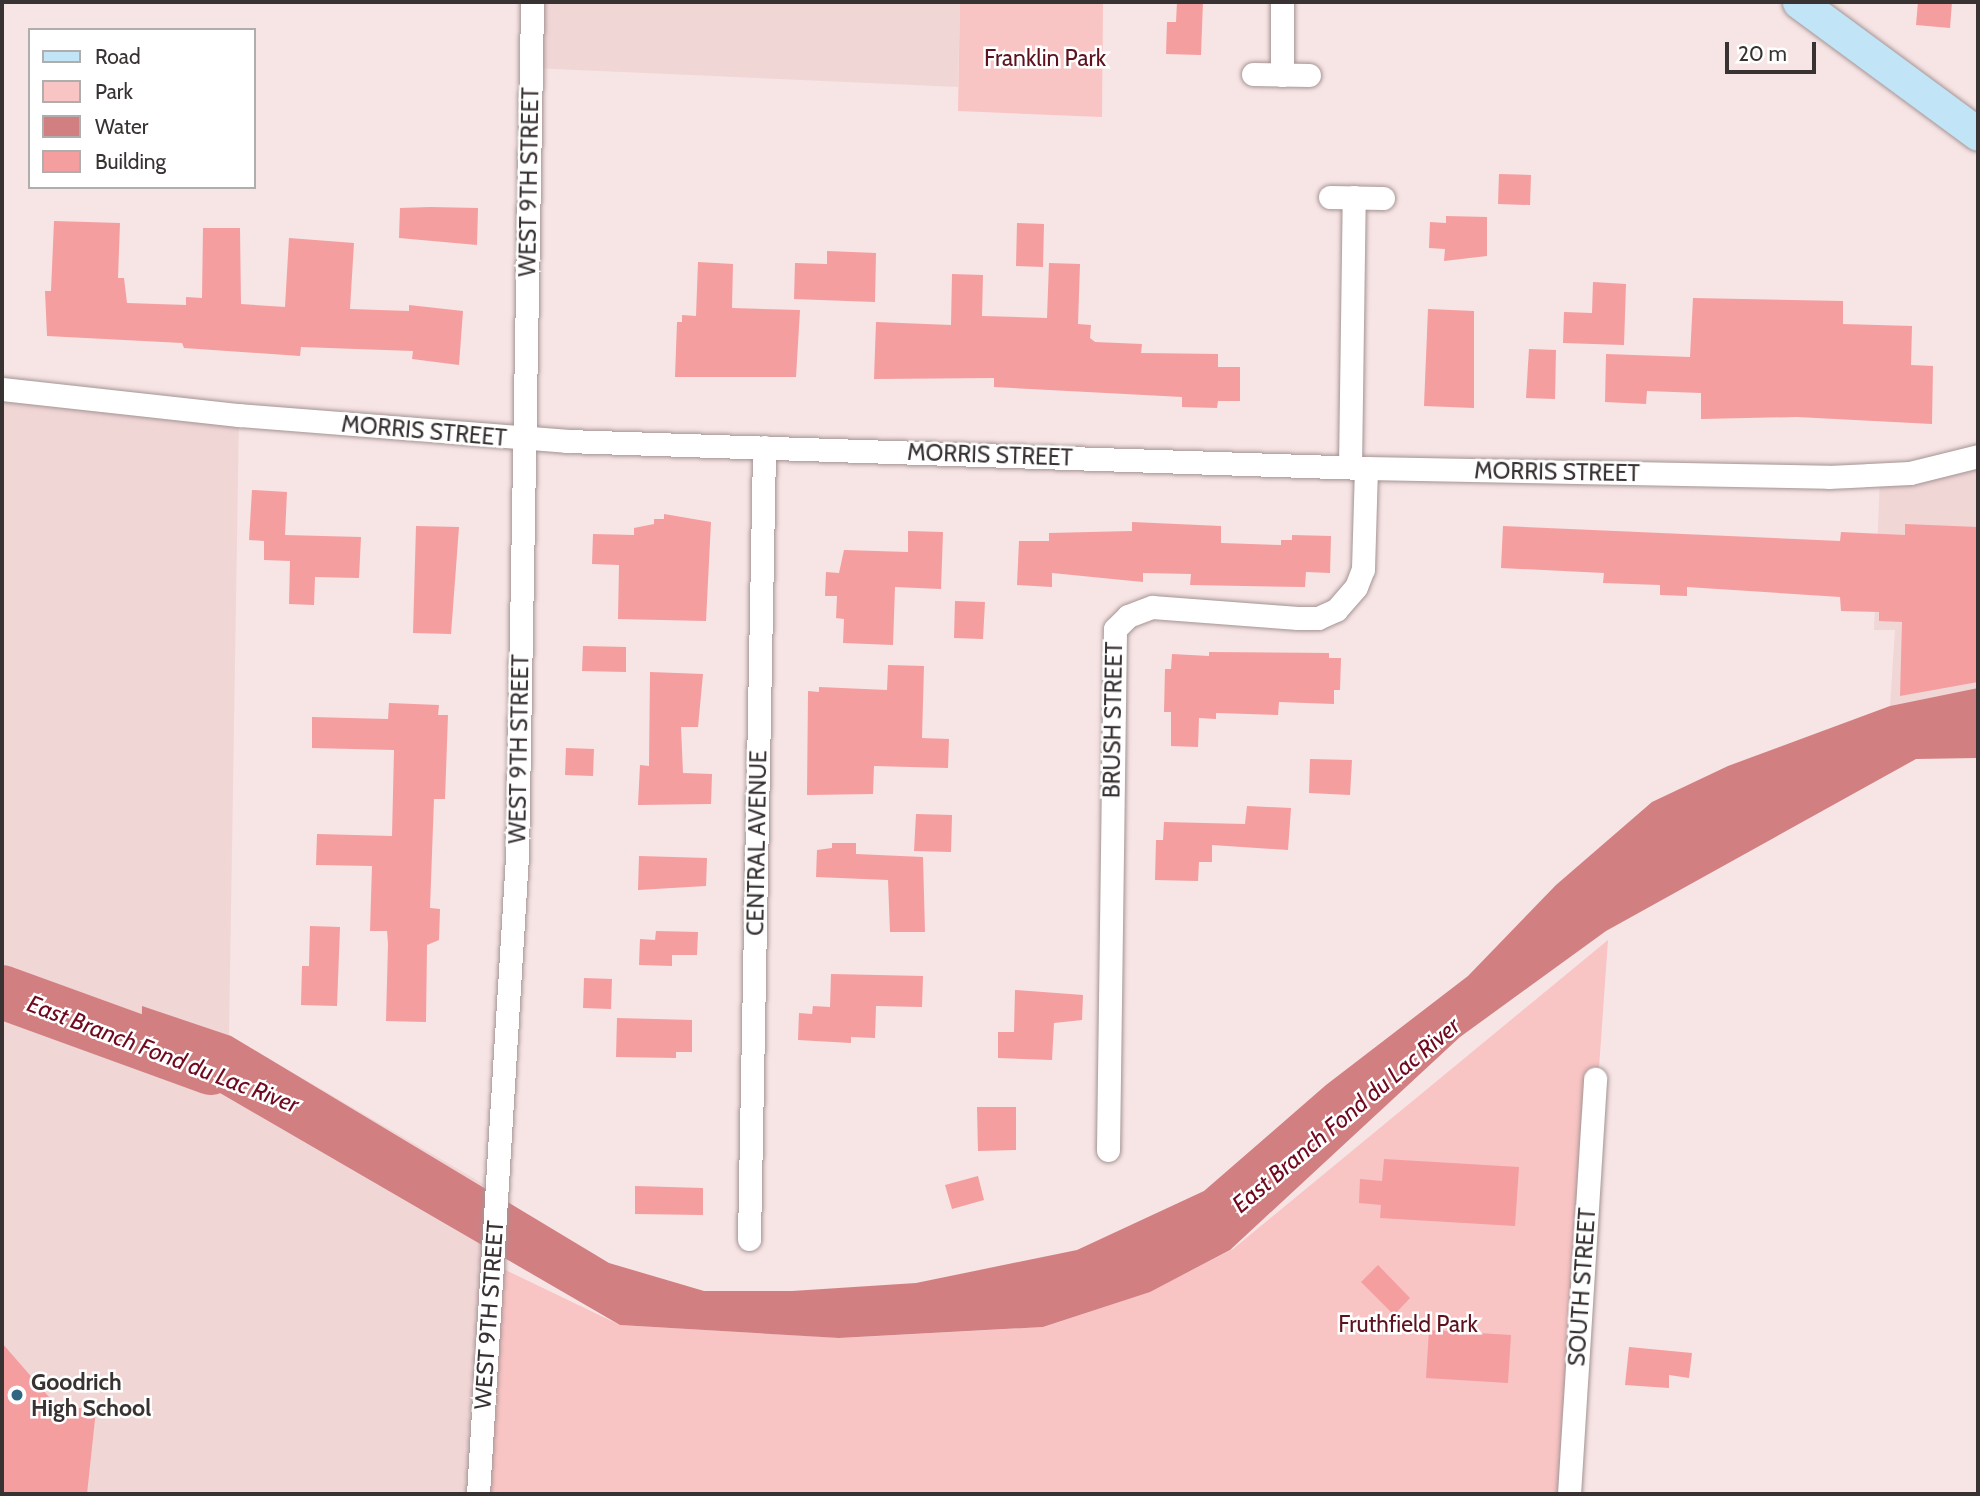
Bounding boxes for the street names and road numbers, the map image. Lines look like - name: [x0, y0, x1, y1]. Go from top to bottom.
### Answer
- street label: WEST 9TH STREET: [514, 87, 544, 277]
- street label: MORRIS STREET: [340, 410, 508, 452]
- street label: MORRIS STREET: [907, 438, 1073, 472]
- street label: MORRIS STREET: [1474, 457, 1640, 487]
- street label: BRUSH STREET: [1098, 642, 1128, 798]
- street label: WEST 9TH STREET: [504, 654, 534, 844]
- street label: CENTRAL AVENUE: [742, 750, 772, 936]
- street label: SOUTH STREET: [1563, 1207, 1601, 1367]
- street label: WEST 9TH STREET: [469, 1220, 509, 1410]

